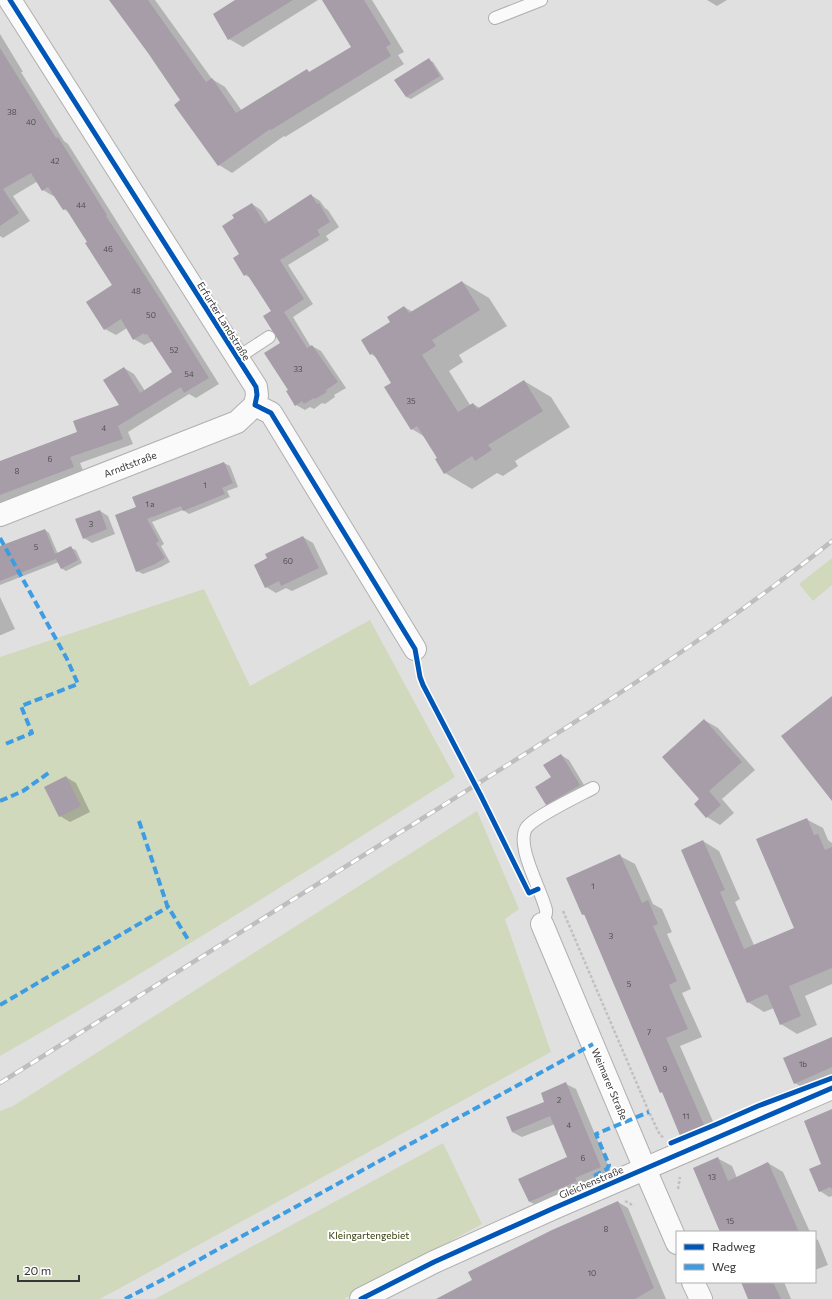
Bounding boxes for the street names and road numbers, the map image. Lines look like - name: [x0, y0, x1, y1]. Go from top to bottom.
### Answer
- street label: Erfurter Landstraße: [195, 280, 253, 362]
- street label: Arndtstraße: [102, 448, 158, 480]
- street label: Weimarer Straße: [590, 1046, 630, 1122]
- street label: Gleichenstraße: [557, 1163, 625, 1201]

